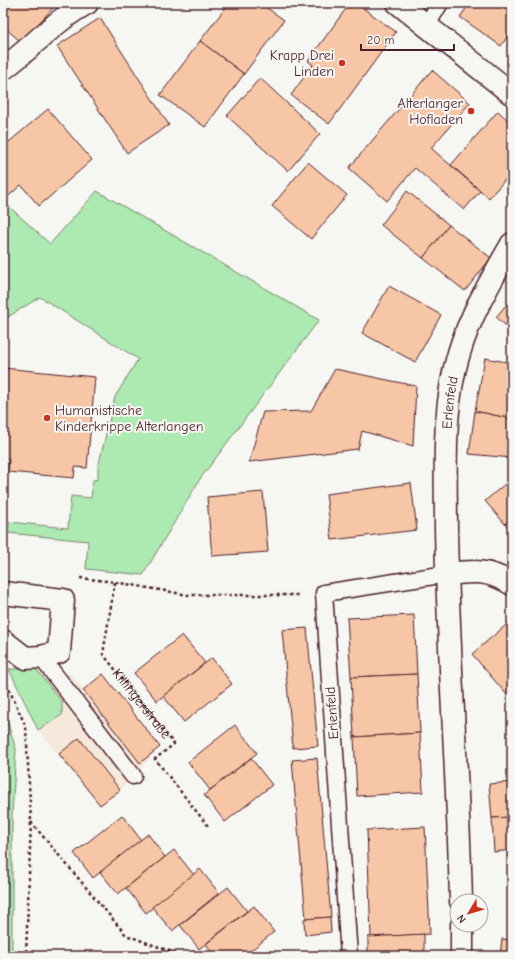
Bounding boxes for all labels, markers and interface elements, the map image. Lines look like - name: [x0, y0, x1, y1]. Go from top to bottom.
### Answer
- scale bar: [361, 26, 454, 52]
- text: 20 m: [367, 33, 395, 47]
- place label: Krapp Drei Linden: [270, 47, 334, 80]
- marker: Krapp Drei Linden: [337, 58, 347, 68]
- place label: Alterlanger Hofladen: [398, 95, 463, 128]
- marker: Alterlanger Hofladen: [466, 106, 476, 116]
- street label: Erlenfeld: [438, 375, 461, 429]
- place label: Humanistische Kinderkrippe Alterlangen: [55, 402, 203, 435]
- marker: Humanistische Kinderkrippe Alterlangen: [42, 413, 52, 423]
- street label: Killingerstraße: [109, 665, 175, 742]
- street label: Erlenfeld: [322, 686, 342, 740]
- north arrow: [449, 893, 489, 933]
- text: N: [454, 912, 469, 926]

